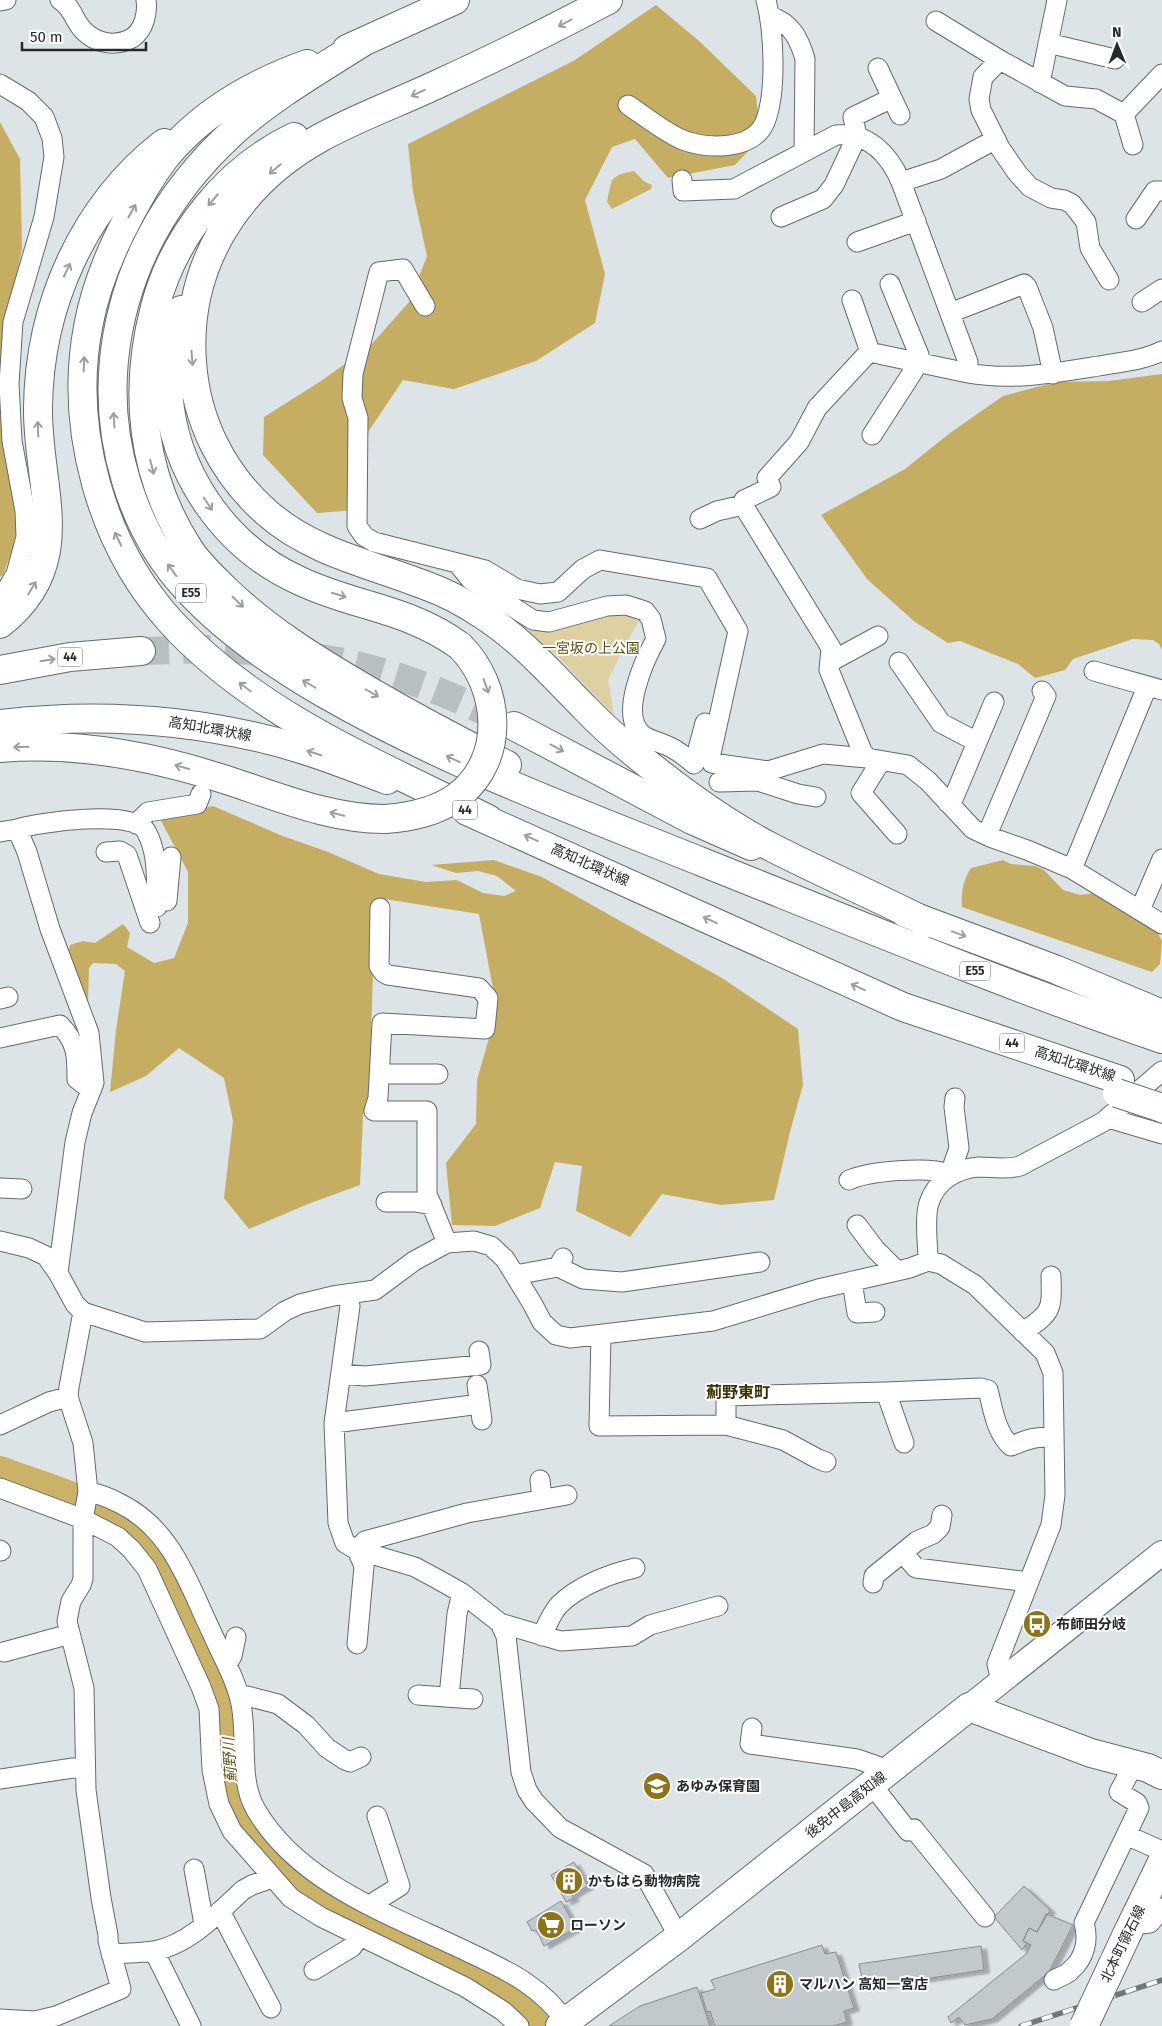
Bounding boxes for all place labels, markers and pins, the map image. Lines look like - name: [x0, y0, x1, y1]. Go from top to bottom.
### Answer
- bus stop icon: 布師田分岐: [1022, 1609, 1052, 1639]
- place label: 布師田分岐: [1056, 1616, 1126, 1633]
- school or university icon: あゆみ保育園: [642, 1771, 672, 1801]
- place label: あゆみ保育園: [676, 1778, 760, 1795]
- building icon: かもはら動物病院: [554, 1866, 584, 1896]
- place label: かもはら動物病院: [588, 1873, 700, 1890]
- supermarket icon: ローソン: [536, 1910, 566, 1940]
- place label: ローソン: [570, 1917, 626, 1934]
- building icon: マルハン 高知一宮店: [765, 1969, 795, 1999]
- place label: マルハン 高知一宮店: [799, 1976, 928, 1993]

